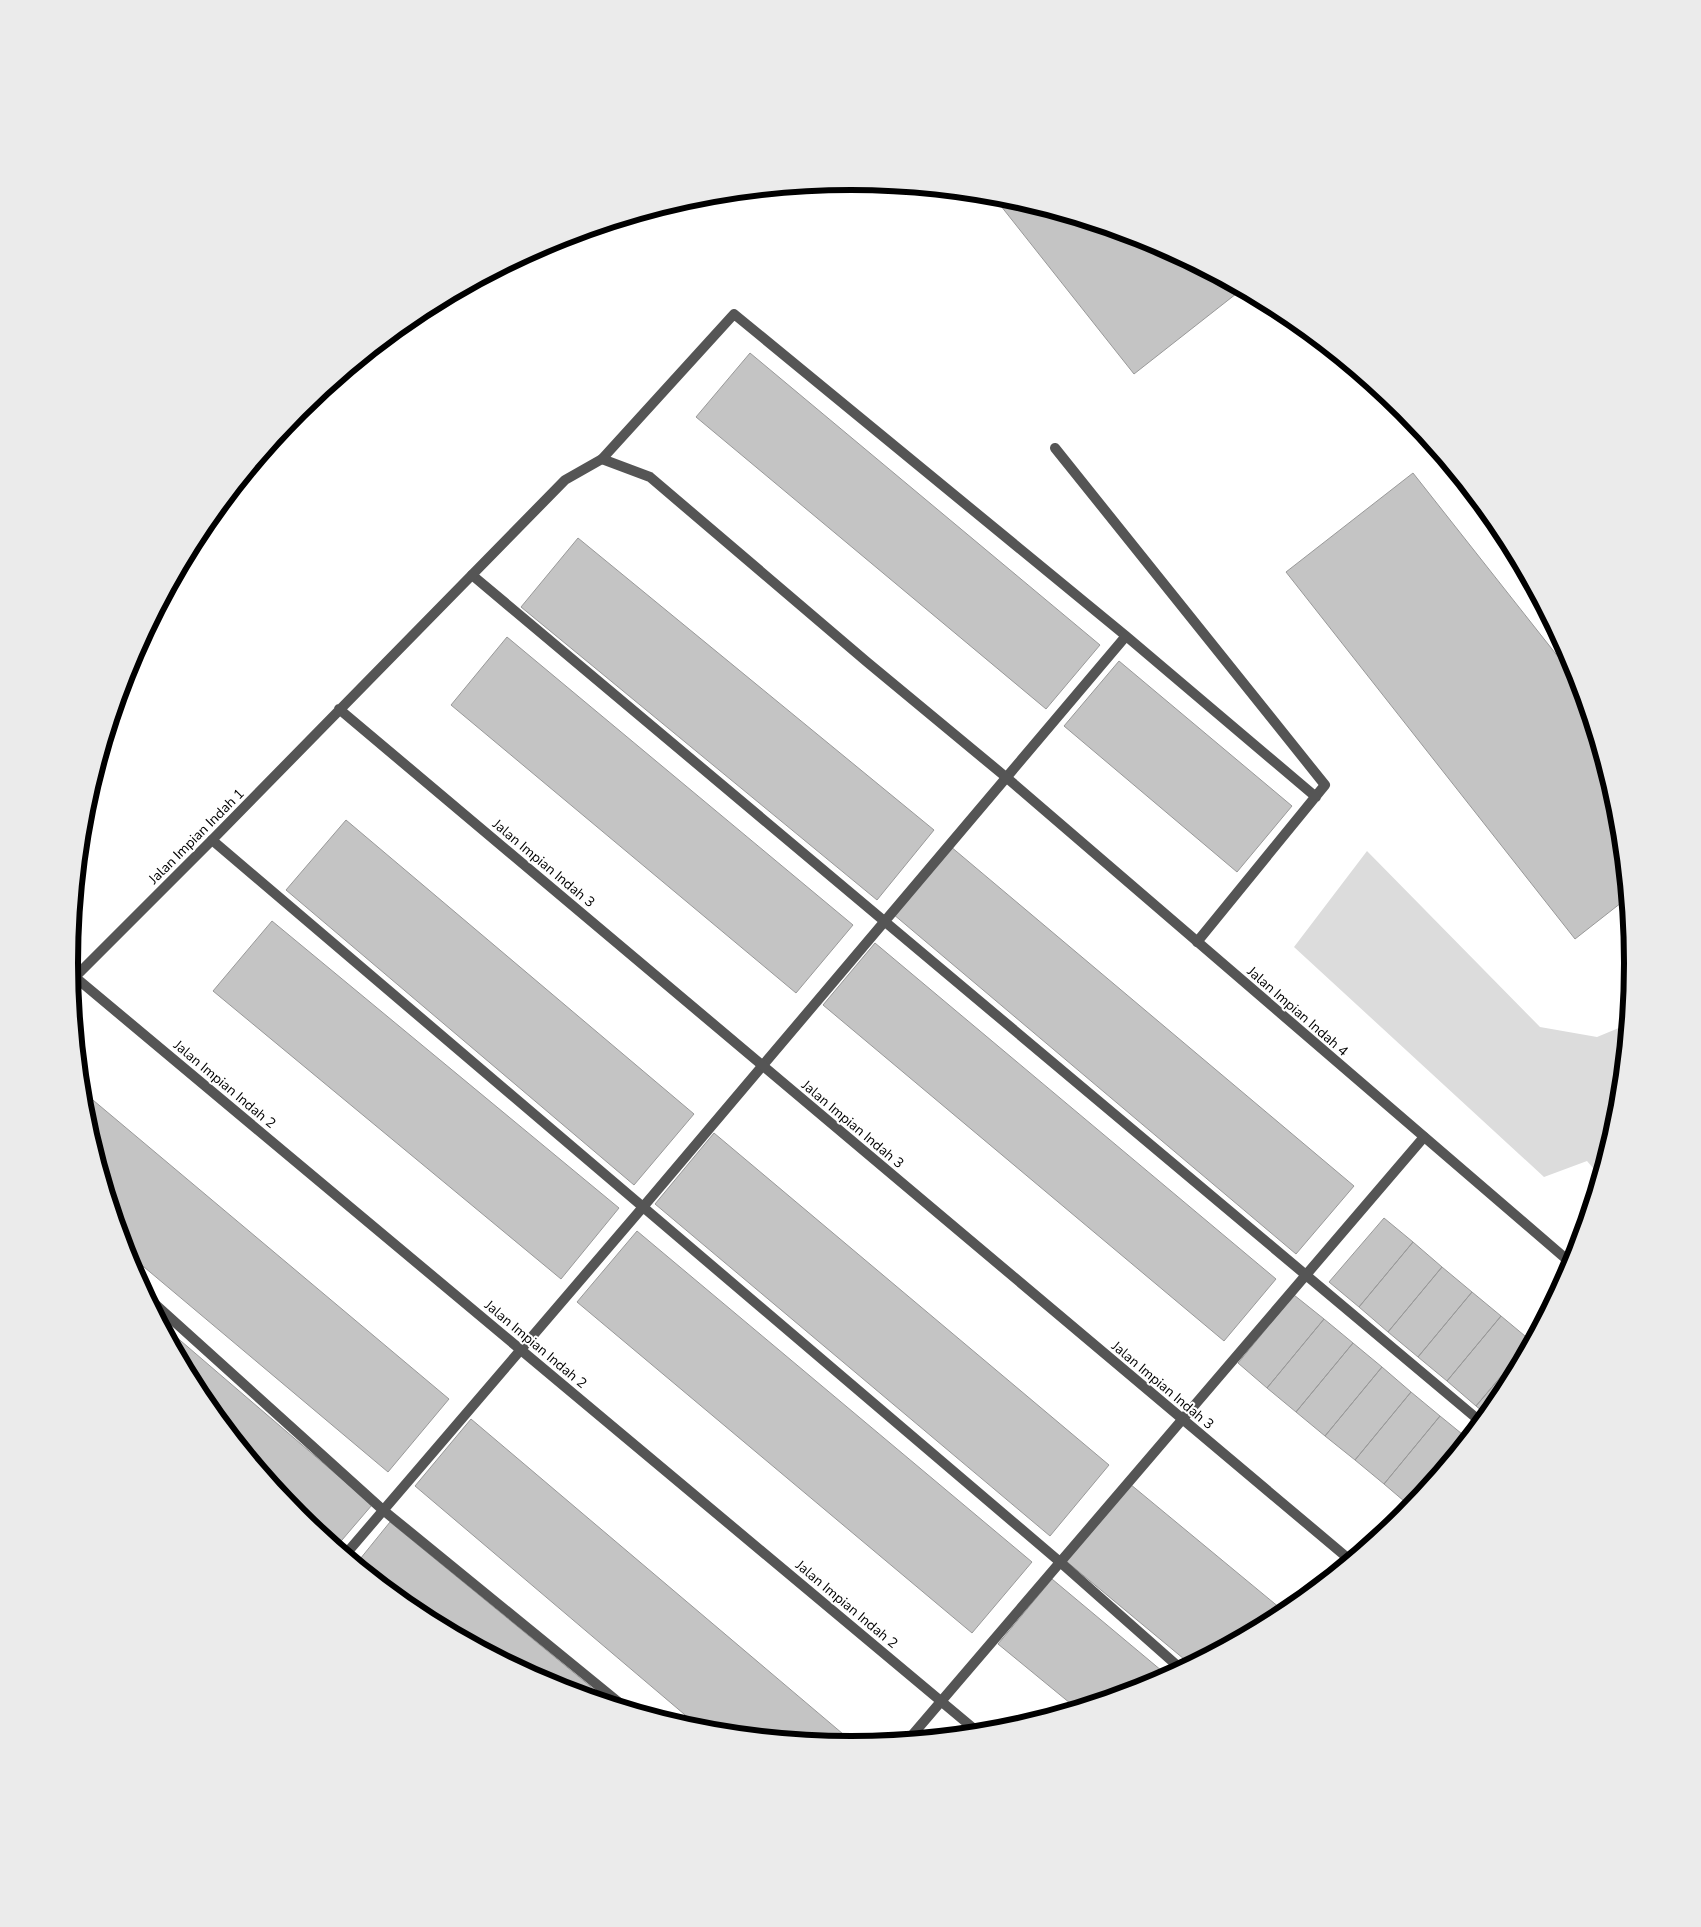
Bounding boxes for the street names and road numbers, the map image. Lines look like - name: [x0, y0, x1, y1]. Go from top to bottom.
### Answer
- street label: Jalan Impian Indah 1: [144, 784, 248, 889]
- street label: Jalan Impian Indah 3: [488, 814, 599, 912]
- street label: Jalan Impian Indah 4: [1242, 962, 1352, 1061]
- street label: Jalan Impian Indah 2: [169, 1035, 280, 1133]
- street label: Jalan Impian Indah 3: [797, 1075, 908, 1173]
- street label: Jalan Impian Indah 2: [480, 1295, 591, 1393]
- street label: Jalan Impian Indah 3: [1107, 1336, 1218, 1434]
- street label: Jalan Impian Indah 2: [791, 1555, 902, 1653]

